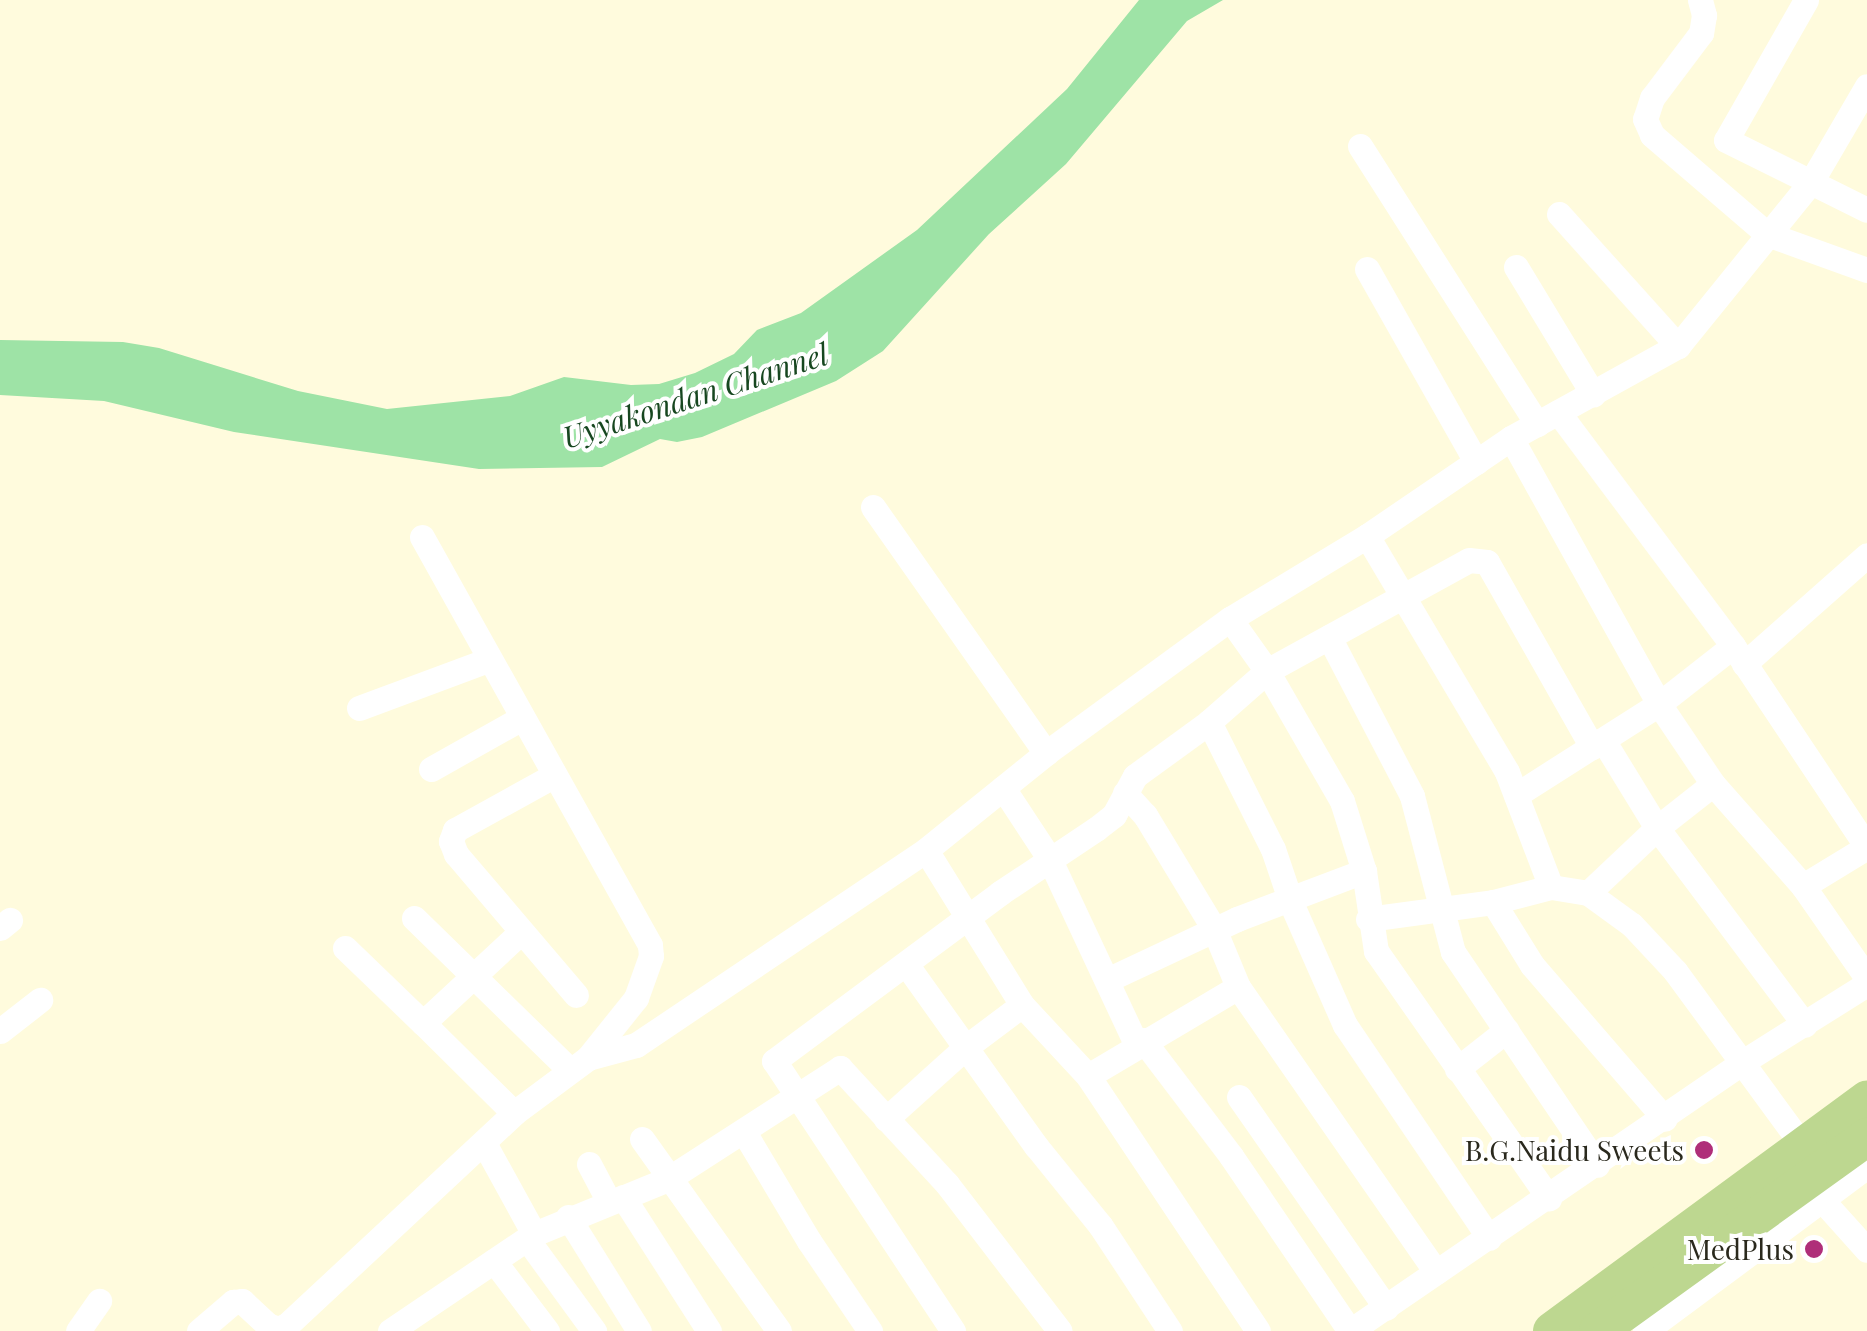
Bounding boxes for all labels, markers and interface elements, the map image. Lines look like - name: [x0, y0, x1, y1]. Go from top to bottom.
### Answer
- water label: Uyyakondan Channel: [558, 335, 832, 455]
- place label: B.G.Naidu Sweets: [1465, 1133, 1684, 1167]
- marker: B.G.Naidu Sweets: [1693, 1139, 1715, 1161]
- place label: MedPlus: [1687, 1232, 1794, 1266]
- marker: MedPlus: [1803, 1238, 1825, 1260]

